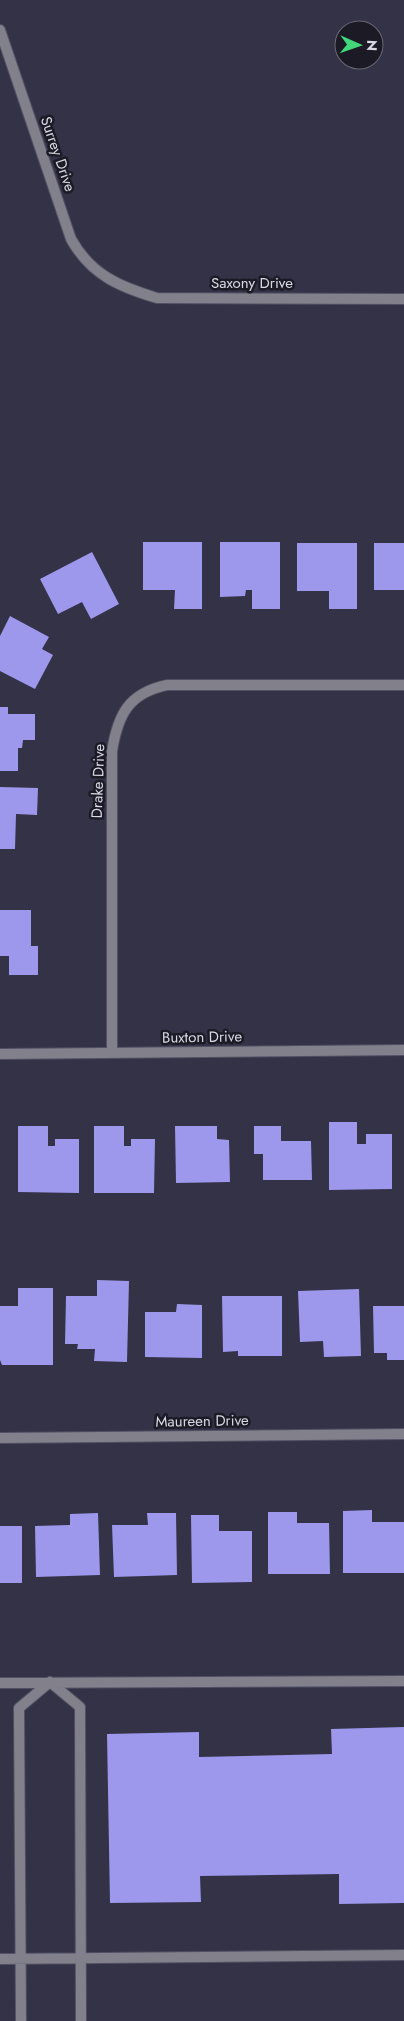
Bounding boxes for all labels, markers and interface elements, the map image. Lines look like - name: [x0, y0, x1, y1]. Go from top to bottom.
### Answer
- north arrow: [334, 20, 384, 70]
- text: N: [362, 40, 382, 51]
- street label: Surrey Drive: [35, 113, 81, 195]
- street label: Saxony Drive: [211, 272, 293, 294]
- street label: Drake Drive: [86, 743, 110, 819]
- street label: Buxton Drive: [162, 1025, 242, 1049]
- street label: Maureen Drive: [155, 1409, 249, 1433]

